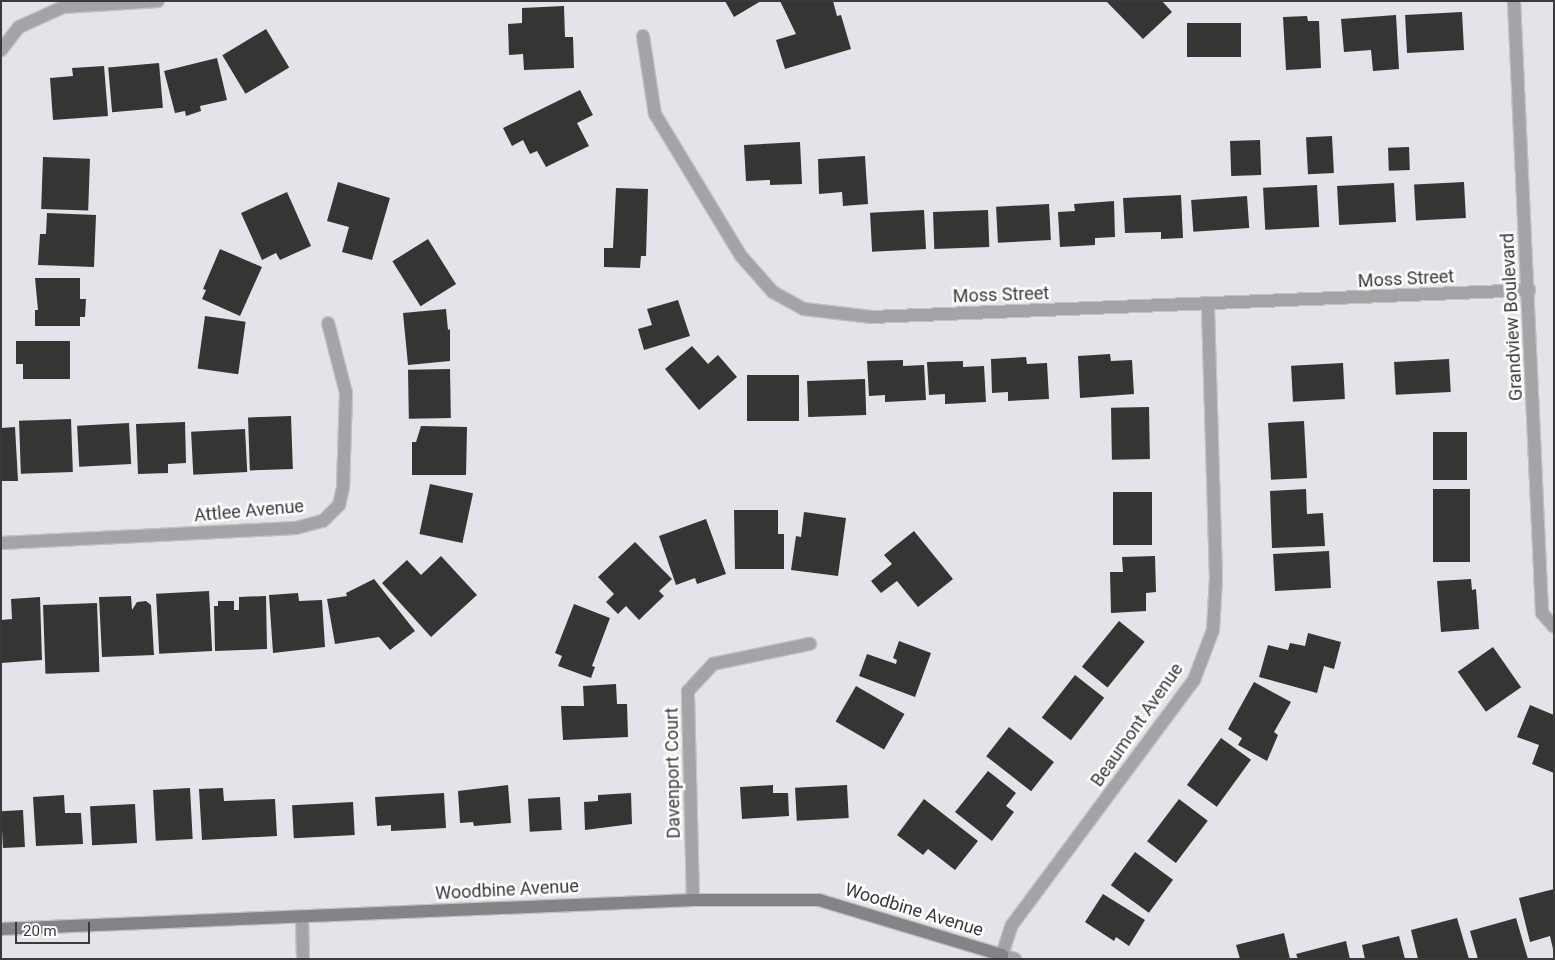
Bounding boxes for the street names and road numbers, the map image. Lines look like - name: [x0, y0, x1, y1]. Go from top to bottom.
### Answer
- street label: Grandview Boulevard: [1497, 232, 1527, 402]
- street label: Moss Street: [1357, 266, 1455, 292]
- street label: Moss Street: [952, 283, 1050, 307]
- street label: Attlee Avenue: [193, 495, 305, 527]
- street label: Beaumont Avenue: [1086, 659, 1188, 791]
- street label: Davenport Court: [661, 707, 685, 839]
- street label: Woodbine Avenue: [435, 875, 579, 905]
- street label: Woodbine Avenue: [842, 879, 986, 941]

